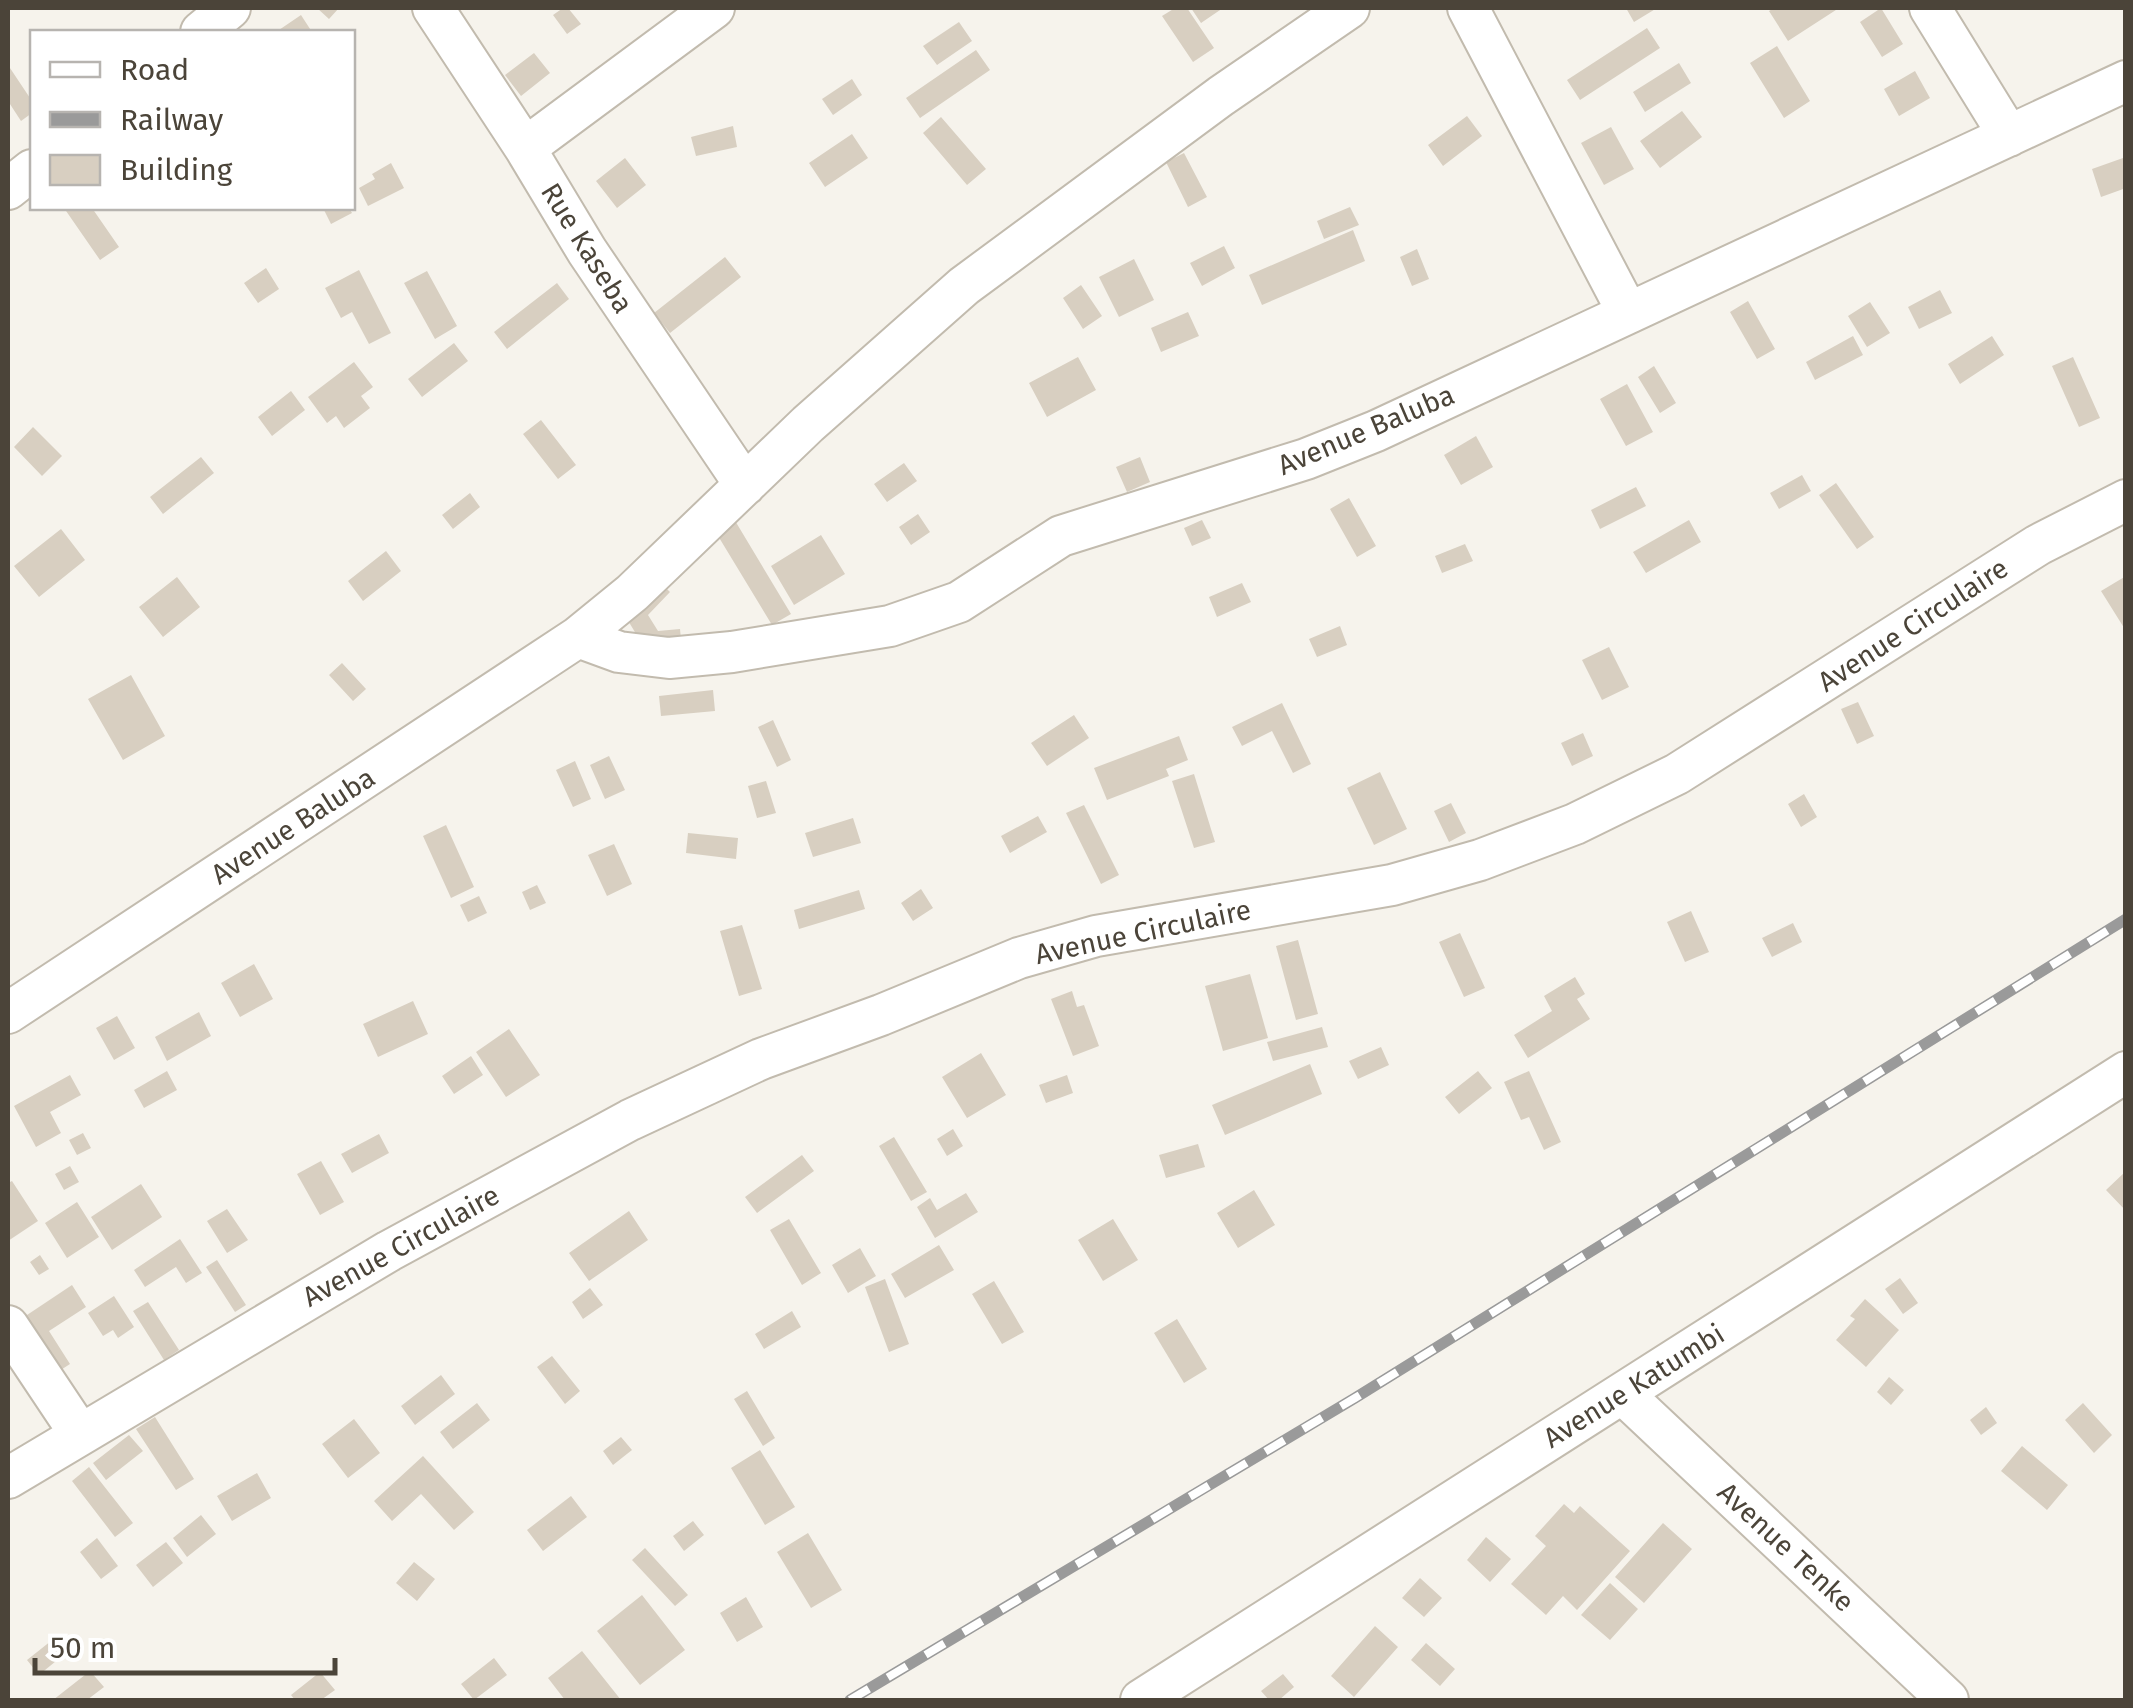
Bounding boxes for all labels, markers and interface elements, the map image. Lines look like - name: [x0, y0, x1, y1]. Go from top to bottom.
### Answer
- legend: [30, 30, 355, 210]
- text: Road: [120, 52, 189, 88]
- text: Railway: [120, 102, 223, 138]
- text: Building: [120, 152, 233, 188]
- street label: Rue Kaseba: [534, 177, 640, 319]
- street label: Avenue Baluba: [1273, 378, 1459, 482]
- street label: Avenue Circulaire: [1812, 551, 2014, 699]
- street label: Avenue Baluba: [205, 761, 381, 891]
- street label: Avenue Circulaire: [1032, 893, 1254, 971]
- street label: Avenue Circulaire: [297, 1178, 505, 1314]
- street label: Avenue Katumbi: [1538, 1317, 1730, 1455]
- street label: Avenue Tenke: [1711, 1475, 1861, 1619]
- scale bar: [35, 1613, 335, 1675]
- text: 50 m: [50, 1630, 115, 1666]

